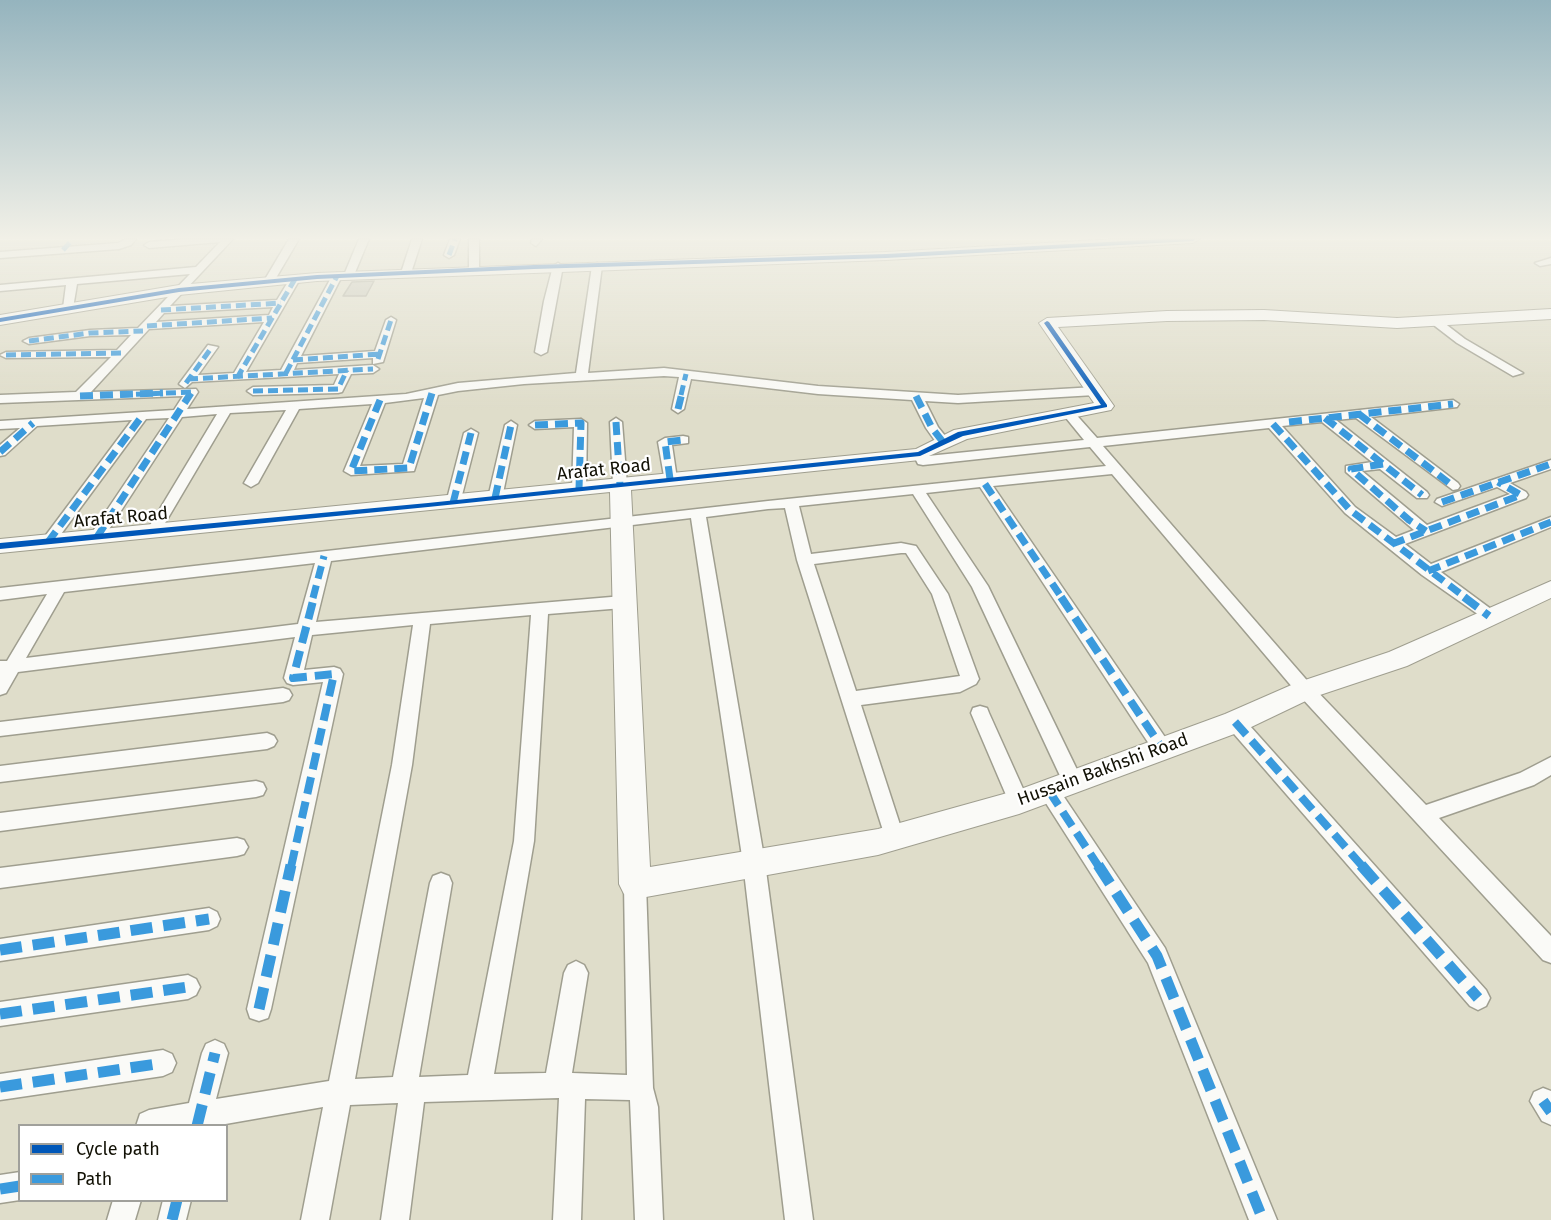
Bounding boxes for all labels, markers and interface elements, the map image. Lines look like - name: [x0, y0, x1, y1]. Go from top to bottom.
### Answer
- street label: Arafat Road: [556, 454, 652, 486]
- street label: Arafat Road: [73, 503, 169, 533]
- street label: Hussain Bakhshi Road: [1015, 729, 1191, 811]
- legend: [18, 1124, 228, 1202]
- text: Cycle path: [76, 1138, 160, 1160]
- text: Path: [76, 1168, 112, 1190]

